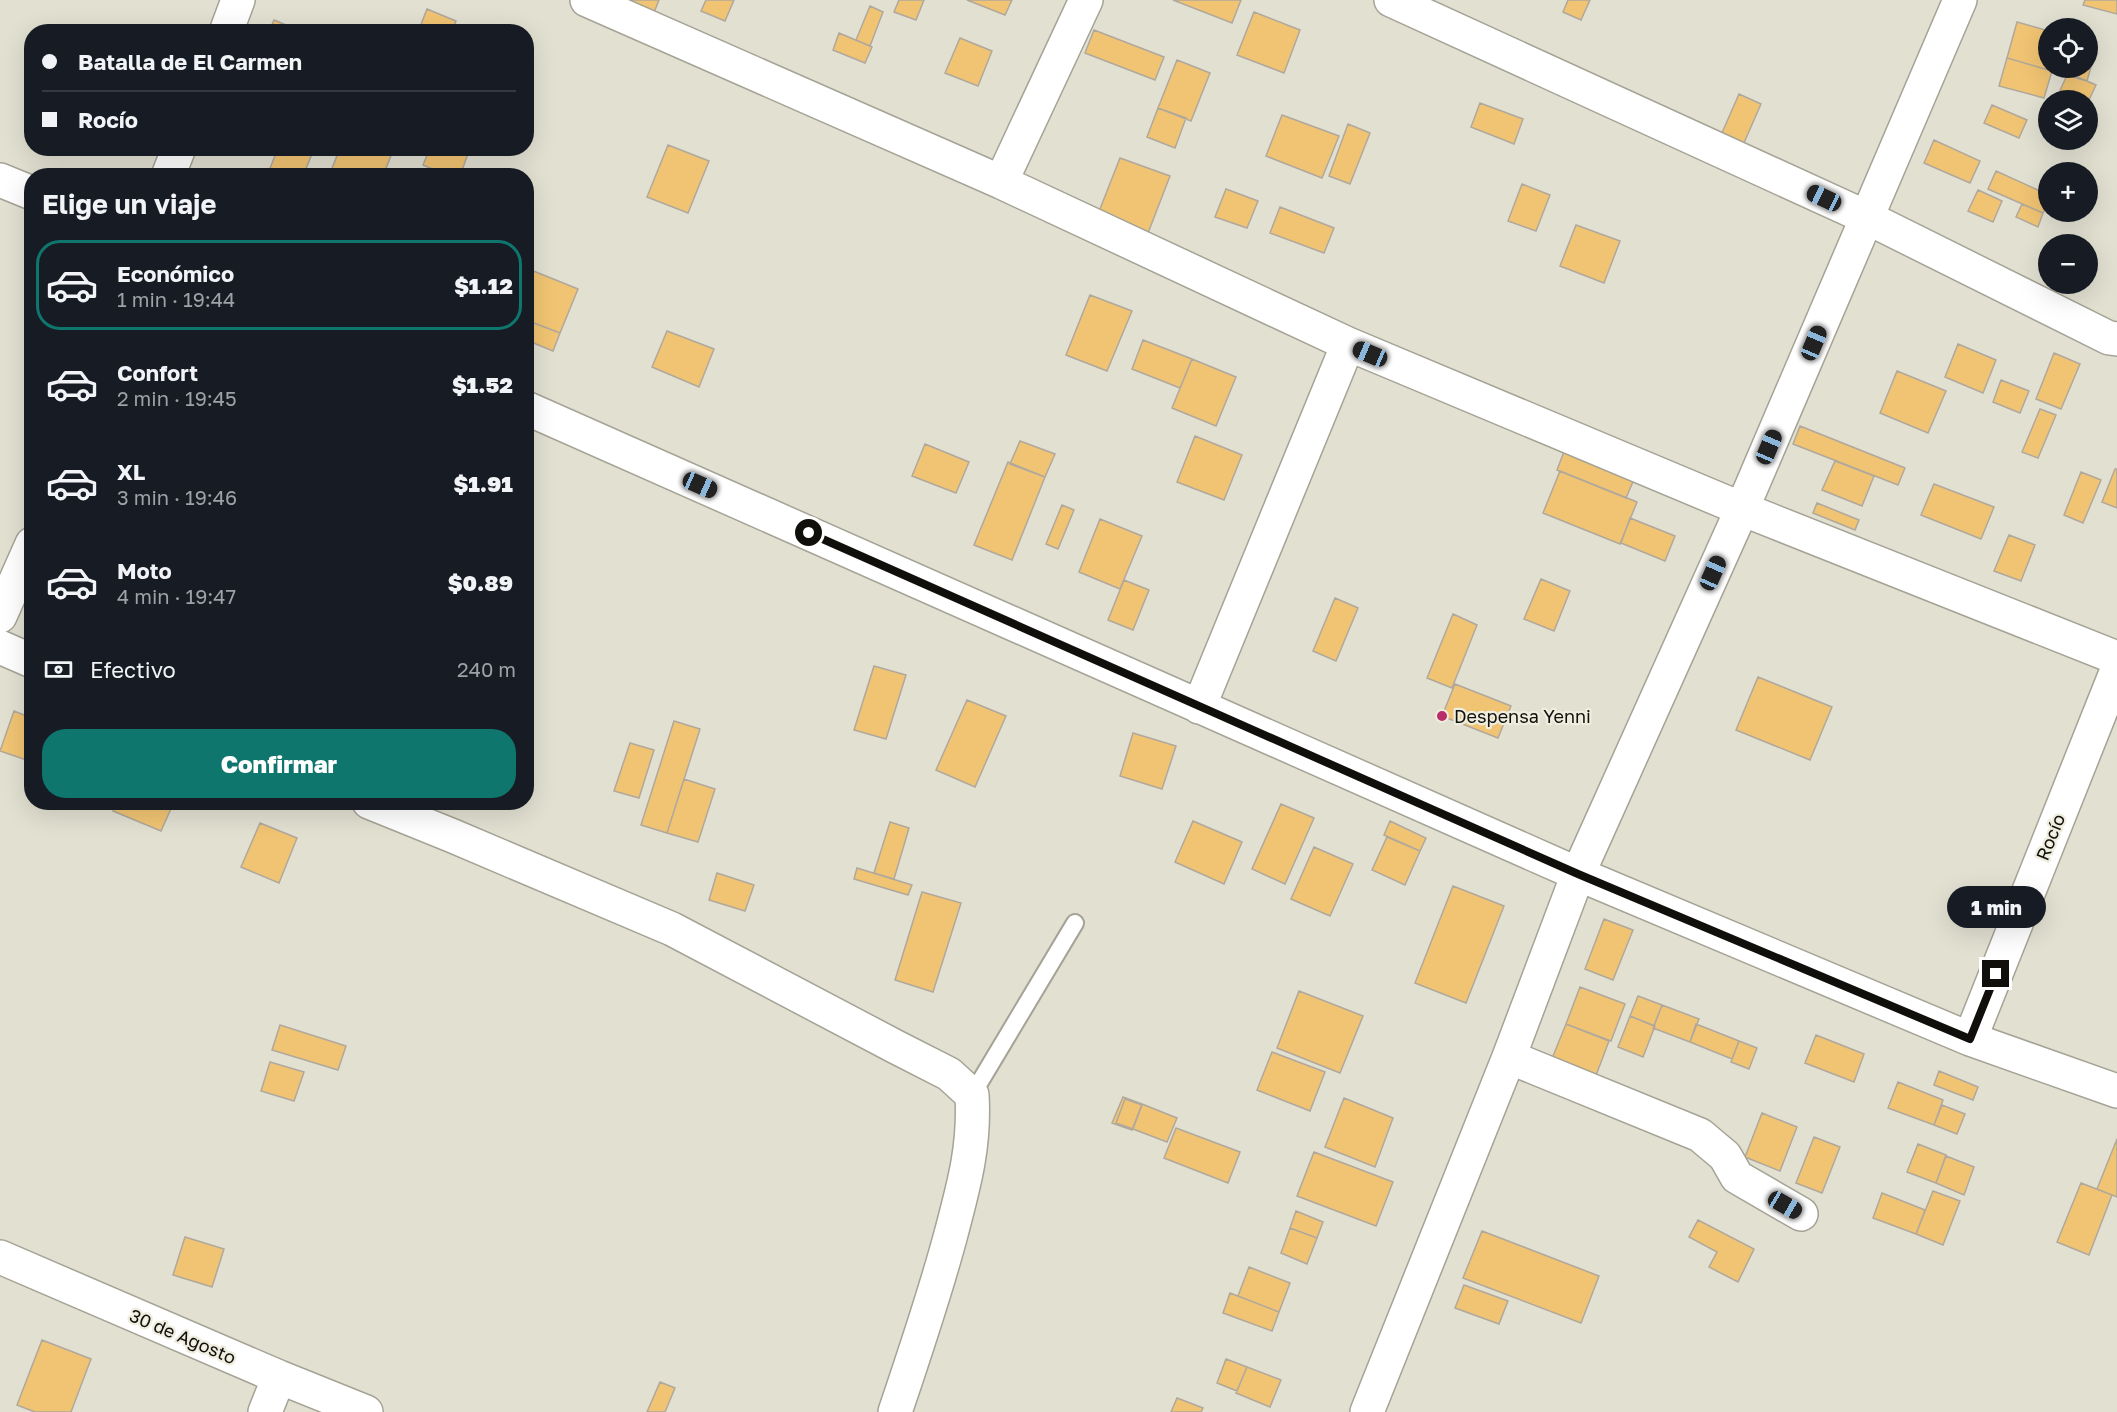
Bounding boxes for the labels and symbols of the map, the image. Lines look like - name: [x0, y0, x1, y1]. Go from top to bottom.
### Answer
- car: [1804, 182, 1844, 214]
- car: [1799, 323, 1829, 363]
- car: [1350, 339, 1390, 369]
- car: [1754, 427, 1784, 467]
- car: [680, 469, 720, 501]
- route start: [795, 519, 822, 546]
- car: [1697, 553, 1729, 593]
- place label: Despensa Yenni: [1454, 705, 1591, 727]
- marker: Despensa Yenni: [1435, 709, 1449, 723]
- street label: Rocío: [2031, 810, 2069, 864]
- callout: 1 min: [1946, 887, 2046, 929]
- route end: [1982, 960, 2009, 987]
- car: [1765, 1188, 1805, 1222]
- street label: 30 de Agosto: [126, 1304, 240, 1368]

